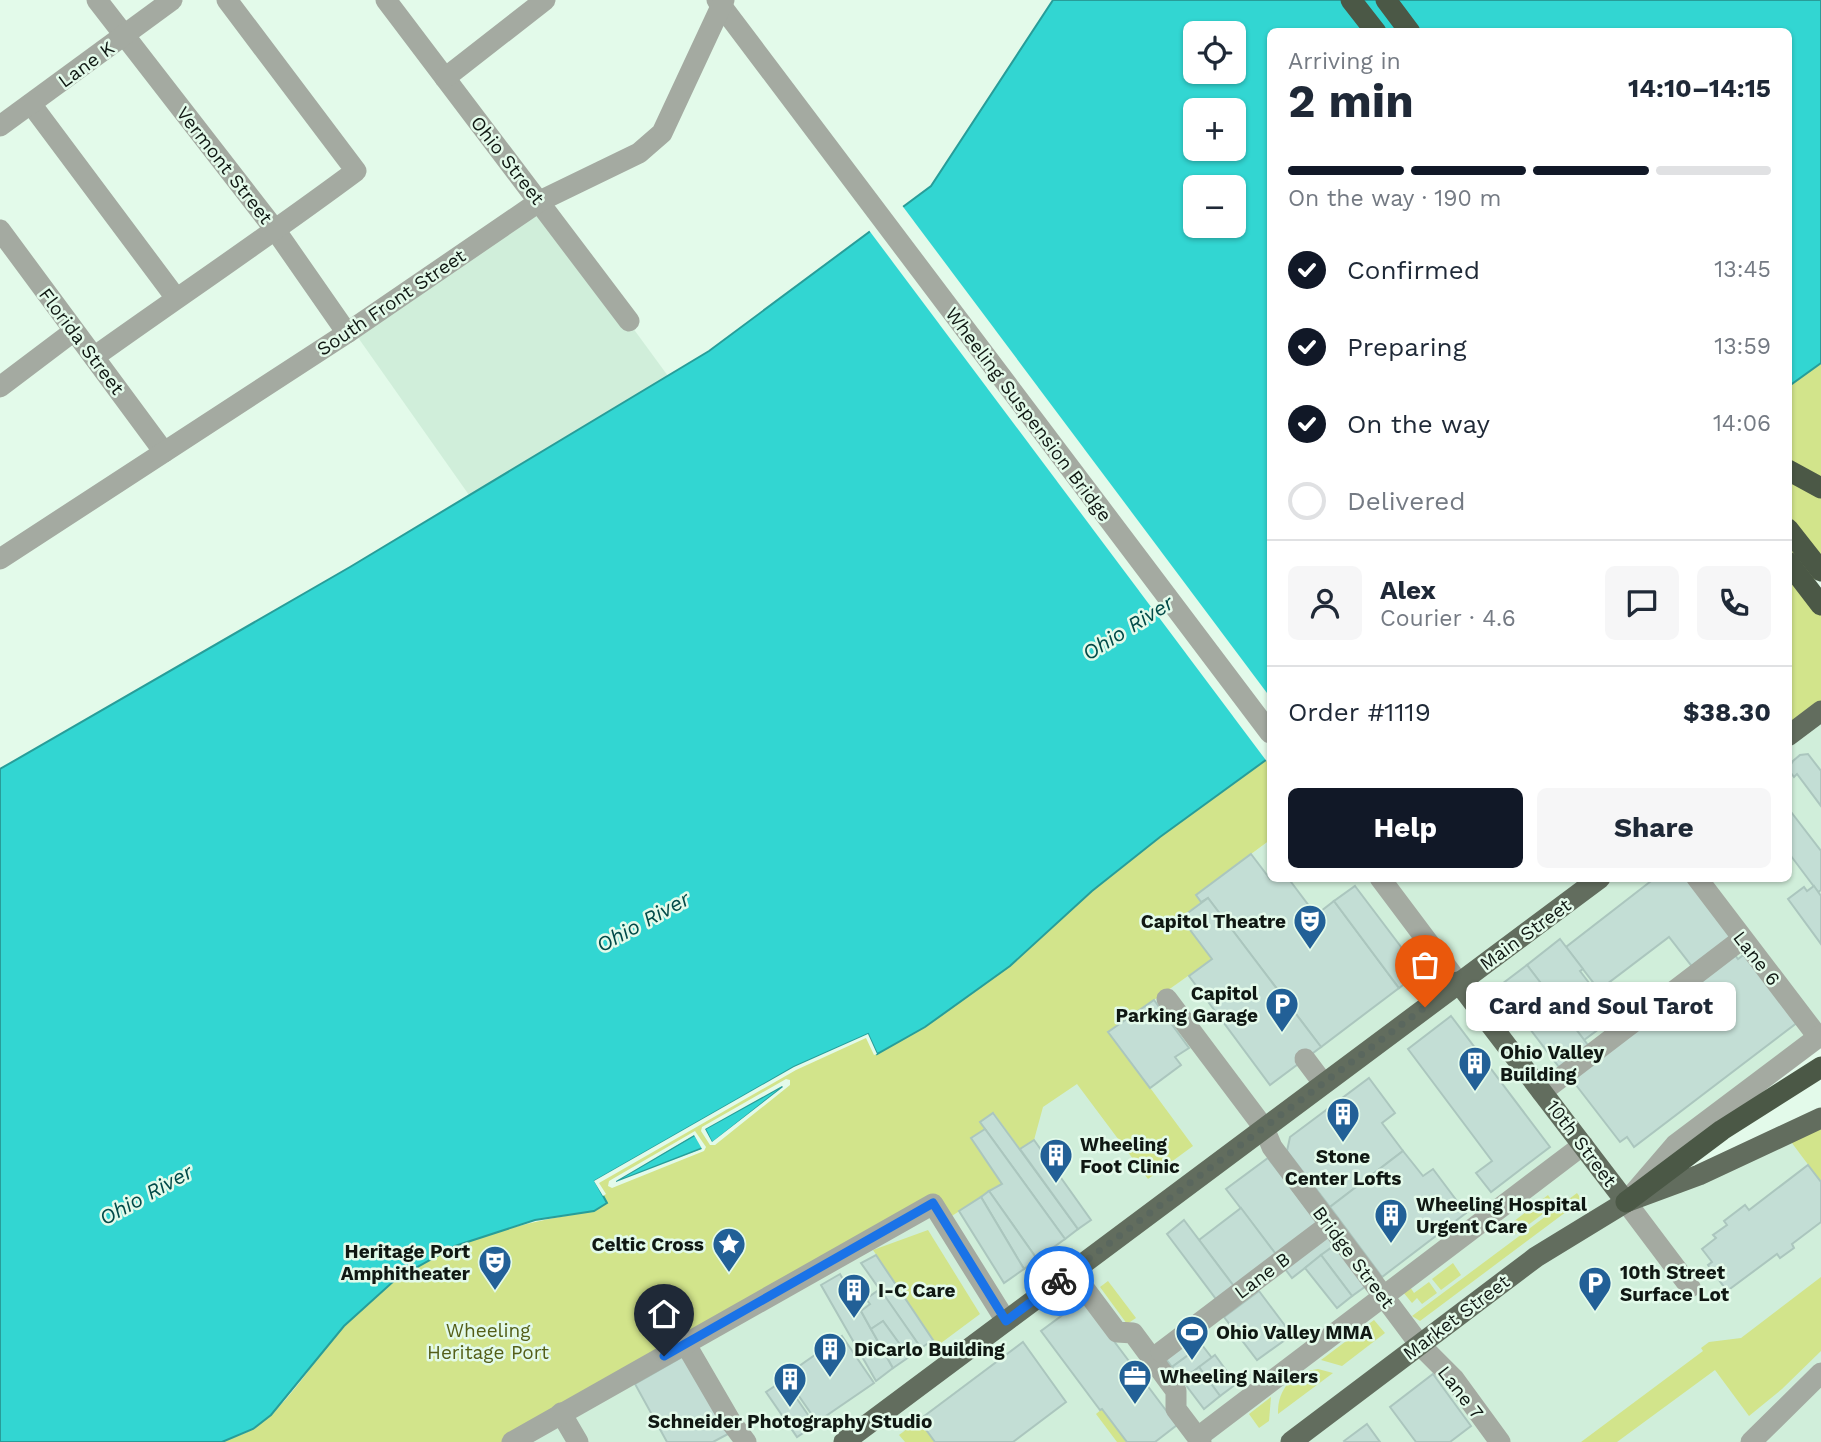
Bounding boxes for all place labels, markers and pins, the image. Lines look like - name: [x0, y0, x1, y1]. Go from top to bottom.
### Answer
- theatre icon: Capitol Theatre: [1291, 902, 1329, 951]
- place label: Capitol Theatre: [1141, 910, 1286, 933]
- pin: [1395, 935, 1455, 1007]
- place label: Capitol Parking Garage: [1115, 982, 1259, 1027]
- callout: Card and Soul Tarot: [1467, 982, 1736, 1032]
- parking icon: Capitol Parking Garage: [1263, 985, 1301, 1034]
- place label: Ohio Valley Building: [1500, 1041, 1604, 1086]
- building icon: Ohio Valley Building: [1456, 1044, 1494, 1093]
- building icon: Stone Center Lofts: [1324, 1095, 1362, 1144]
- place label: Wheeling Foot Clinic: [1080, 1133, 1180, 1178]
- building icon: Wheeling Foot Clinic: [1037, 1136, 1075, 1185]
- place label: Stone Center Lofts: [1285, 1145, 1401, 1190]
- place label: Wheeling Hospital Urgent Care: [1416, 1193, 1588, 1238]
- building icon: Wheeling Hospital Urgent Care: [1372, 1196, 1410, 1245]
- place icon: Celtic Cross: [710, 1225, 748, 1274]
- place label: Celtic Cross: [592, 1233, 704, 1256]
- place label: Heritage Port Amphitheater: [341, 1240, 471, 1285]
- theatre icon: Heritage Port Amphitheater: [476, 1243, 514, 1292]
- place label: 10th Street Surface Lot: [1620, 1261, 1730, 1306]
- parking icon: 10th Street Surface Lot: [1576, 1264, 1614, 1313]
- building icon: I-C Care: [835, 1271, 873, 1320]
- place label: I-C Care: [878, 1279, 955, 1302]
- pin: [634, 1284, 694, 1356]
- sports icon: Ohio Valley MMA: [1173, 1313, 1211, 1362]
- place label: Ohio Valley MMA: [1216, 1321, 1373, 1344]
- building icon: DiCarlo Building: [811, 1330, 849, 1379]
- place label: DiCarlo Building: [854, 1338, 1005, 1361]
- office icon: Wheeling Nailers: [1116, 1357, 1154, 1406]
- building icon: Schneider Photography Studio: [771, 1360, 809, 1409]
- place label: Wheeling Nailers: [1160, 1365, 1318, 1388]
- place label: Schneider Photography Studio: [648, 1410, 932, 1433]

